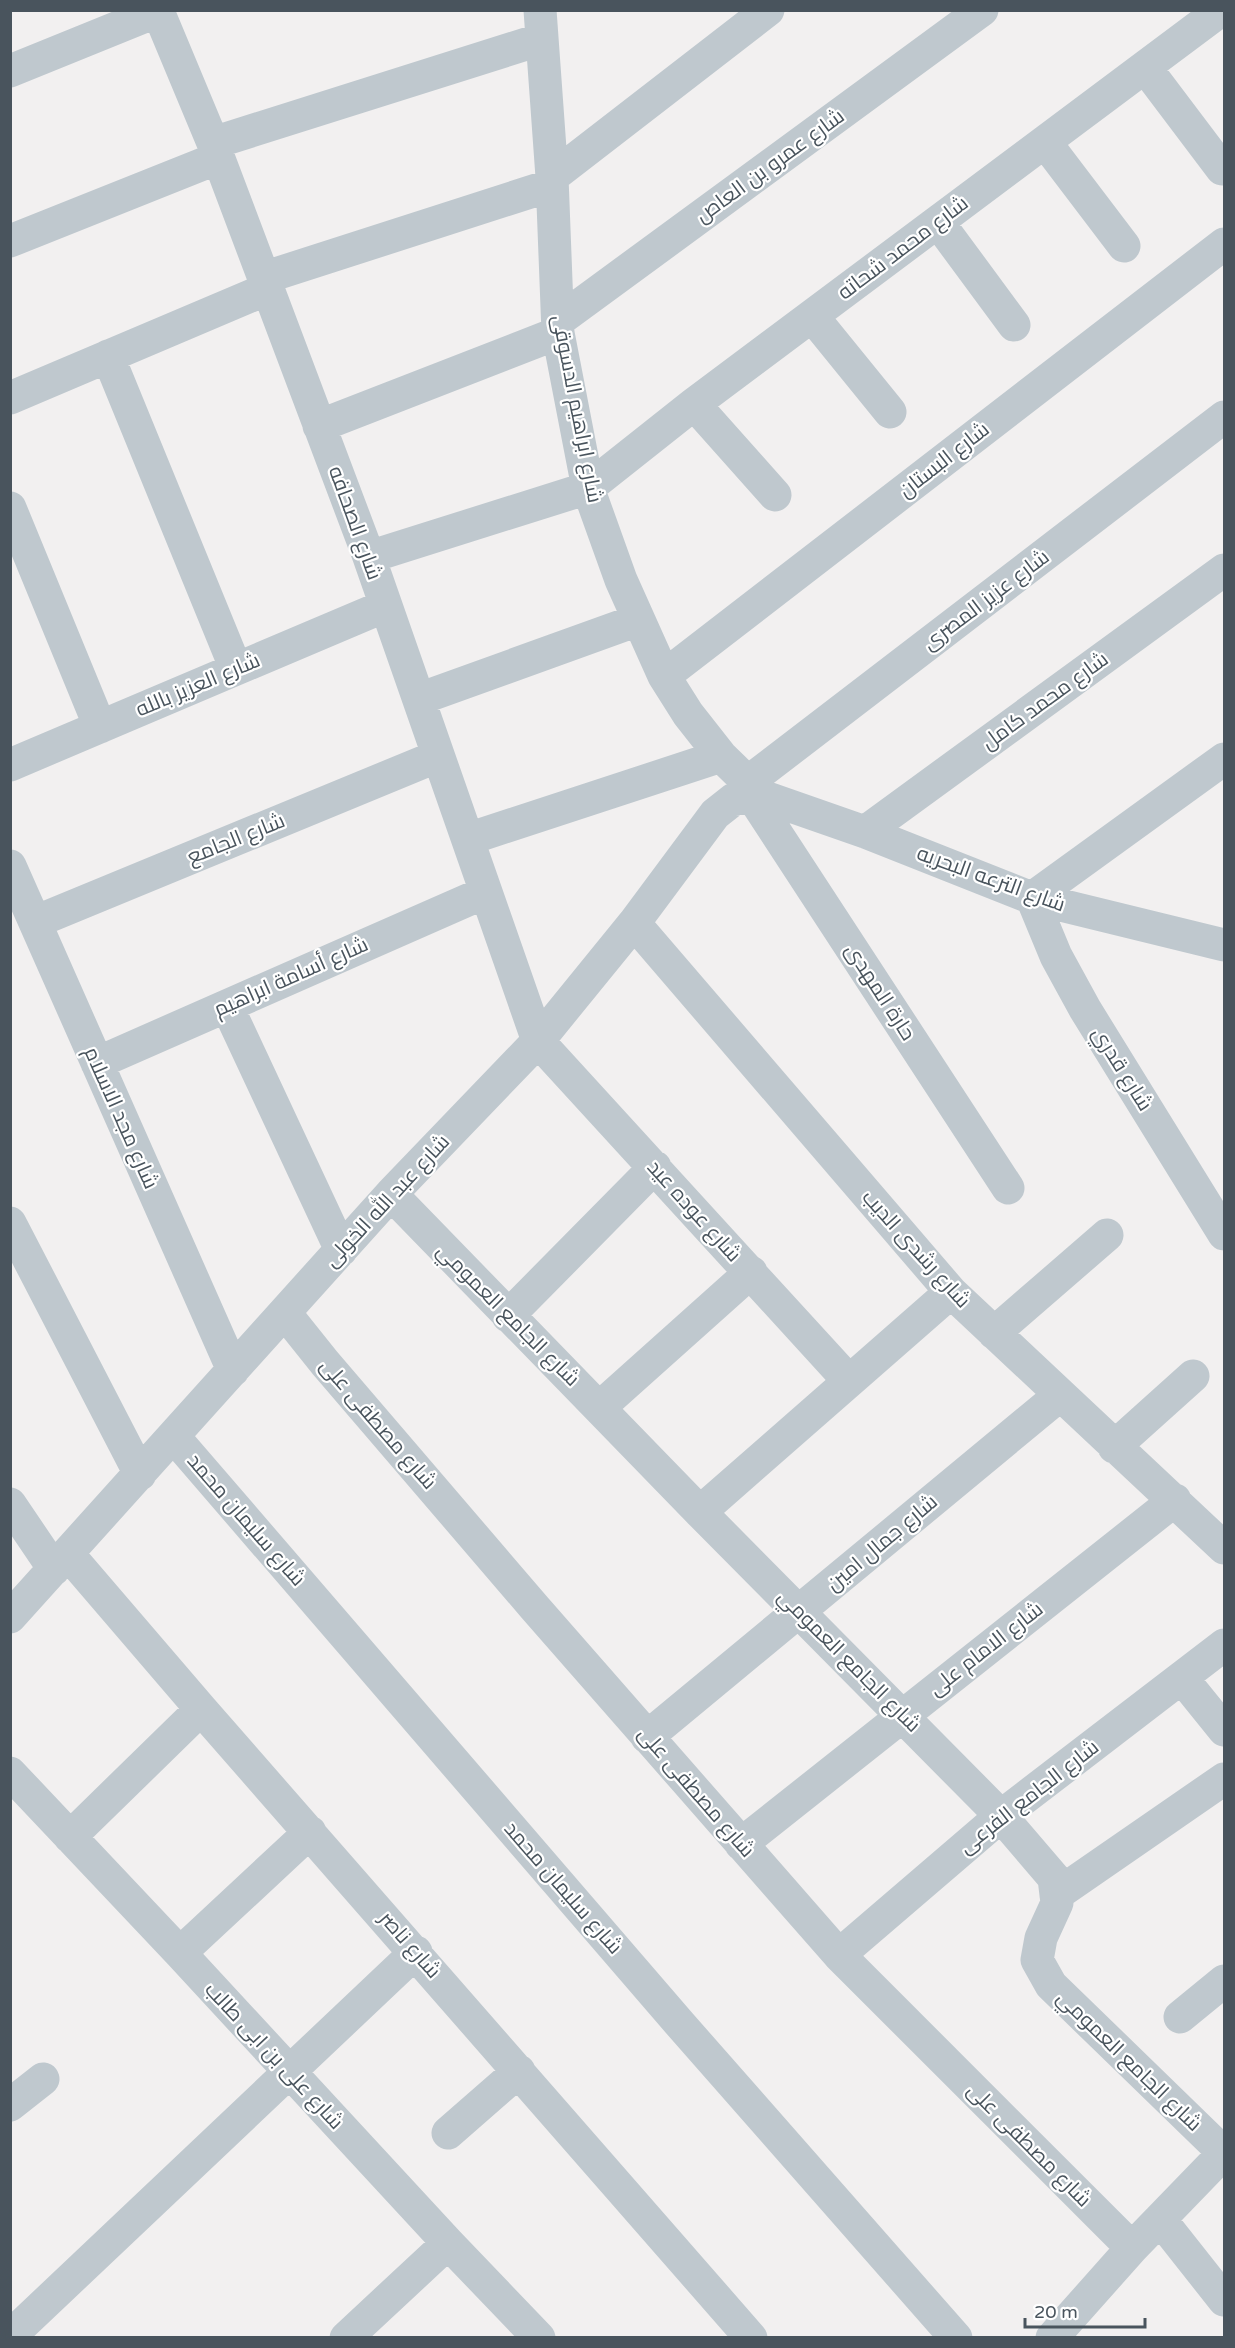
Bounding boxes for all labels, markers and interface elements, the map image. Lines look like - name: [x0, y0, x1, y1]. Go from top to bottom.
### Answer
- street label: شارع عمرو بن العاص: [691, 104, 850, 229]
- street label: شارع محمد شحاته: [833, 191, 974, 306]
- street label: شارع ابراهيم الدسوقى: [546, 313, 607, 505]
- street label: شارع البستان: [894, 417, 995, 504]
- street label: شارع الصحافه: [322, 463, 387, 584]
- street label: شارع عزيز المصرى: [918, 544, 1055, 656]
- street label: شارع محمد كامل: [977, 647, 1114, 756]
- street label: شارع العزيز بالله: [132, 648, 264, 723]
- street label: شارع الجامع: [183, 808, 289, 871]
- street label: شارع الترعه البحريه: [913, 841, 1069, 918]
- street label: شارع أسامة ابراهيم: [210, 931, 372, 1023]
- street label: حارة المهدى: [839, 939, 921, 1045]
- street label: شارع قدري: [1084, 1022, 1158, 1117]
- street label: شارع مجد الاسلام: [78, 1043, 163, 1193]
- street label: شارع عبد الله الخولى: [318, 1128, 456, 1273]
- street label: شارع عوده عيد: [641, 1155, 746, 1268]
- street label: شارع رشدى الديب: [856, 1185, 975, 1314]
- street label: شارع الجامع العمومي: [429, 1238, 585, 1394]
- street label: شارع مصطفى على: [314, 1353, 442, 1495]
- street label: شارع سليمان محمد: [181, 1449, 310, 1592]
- street label: شارع جمال امين: [821, 1489, 943, 1598]
- street label: شارع الجامع العمومي: [770, 1584, 926, 1740]
- street label: شارع الامام على: [924, 1597, 1049, 1702]
- street label: شارع مصطفى على: [632, 1721, 760, 1863]
- street label: شارع الجامع الفرعى: [954, 1735, 1105, 1860]
- street label: شارع سليمان محمد: [498, 1817, 627, 1960]
- street label: شارع ناصر: [373, 1906, 446, 1984]
- street label: شارع على بن ابى طالب: [199, 1977, 349, 2135]
- street label: شارع الجامع العمومي: [1049, 1985, 1207, 2139]
- street label: شارع مصطفى على: [961, 2078, 1096, 2213]
- scale bar: [1025, 2291, 1145, 2329]
- text: 20 m: [1034, 2301, 1078, 2323]

